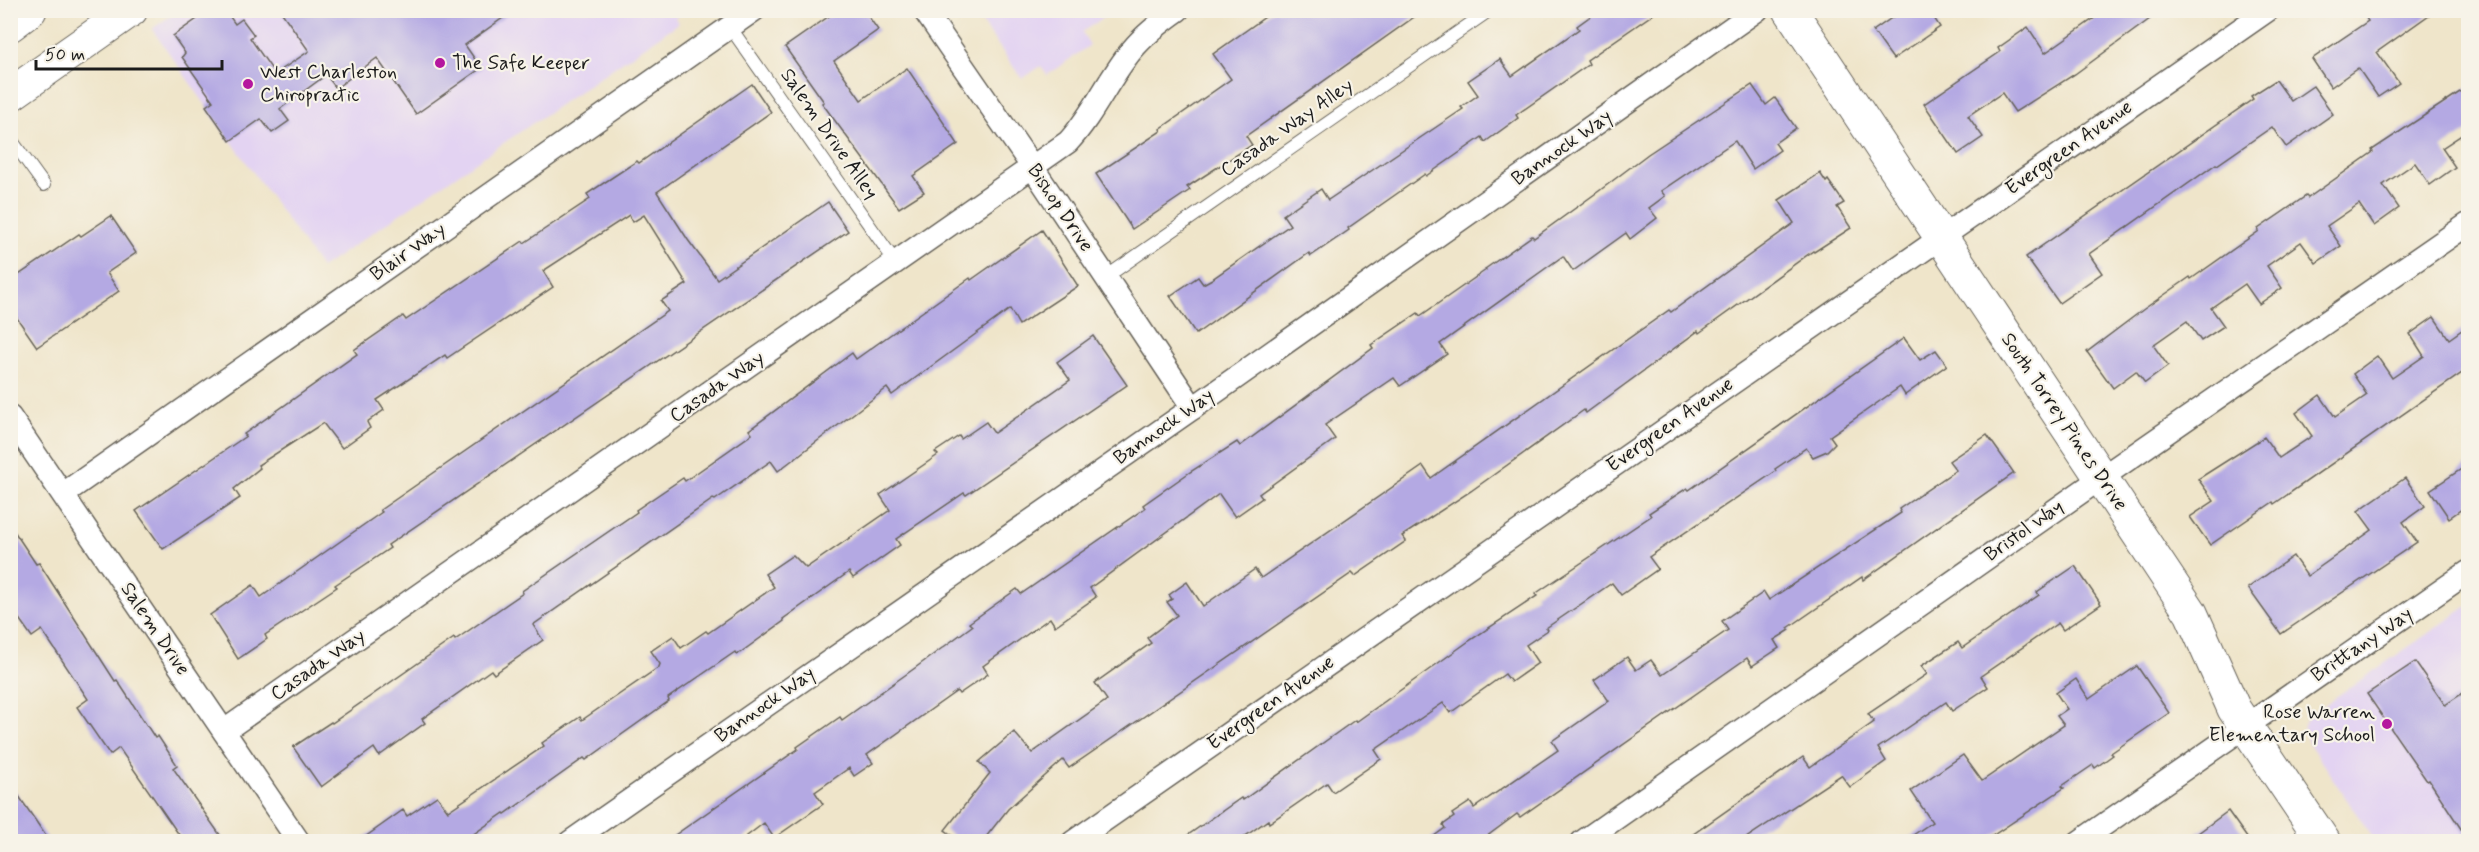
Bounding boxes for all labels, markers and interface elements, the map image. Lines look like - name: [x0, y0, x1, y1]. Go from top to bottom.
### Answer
- scale bar: [36, 33, 222, 71]
- text: 50 m: [45, 43, 85, 67]
- place label: The Safe Keeper: [452, 50, 590, 77]
- marker: The Safe Keeper: [433, 56, 447, 70]
- place label: West Charleston Chiropractic: [260, 59, 397, 109]
- street label: Salem Drive Alley: [774, 63, 884, 205]
- street label: Casada Way Alley: [1215, 72, 1359, 184]
- marker: West Charleston Chiropractic: [241, 77, 255, 91]
- street label: Evergreen Avenue: [2000, 94, 2139, 203]
- street label: Bannock Way: [1506, 103, 1618, 193]
- street label: Bishop Drive: [1021, 159, 1099, 257]
- street label: Blair Way: [365, 216, 451, 288]
- street label: South Torrey Pines Drive: [1994, 328, 2134, 516]
- street label: Casada Way: [664, 344, 770, 430]
- street label: Evergreen Avenue: [1601, 371, 1740, 480]
- street label: Bannock Way: [1108, 382, 1220, 472]
- street label: Bristol Way: [1979, 494, 2069, 568]
- street label: Salem Drive: [114, 577, 196, 681]
- street label: Brittany Way: [2306, 601, 2418, 689]
- street label: Casada Way: [265, 622, 371, 708]
- street label: Evergreen Avenue: [1202, 649, 1341, 758]
- street label: Bannock Way: [709, 660, 821, 750]
- place label: Rose Warren Elementary School: [2209, 699, 2375, 749]
- marker: Rose Warren Elementary School: [2380, 717, 2394, 731]

